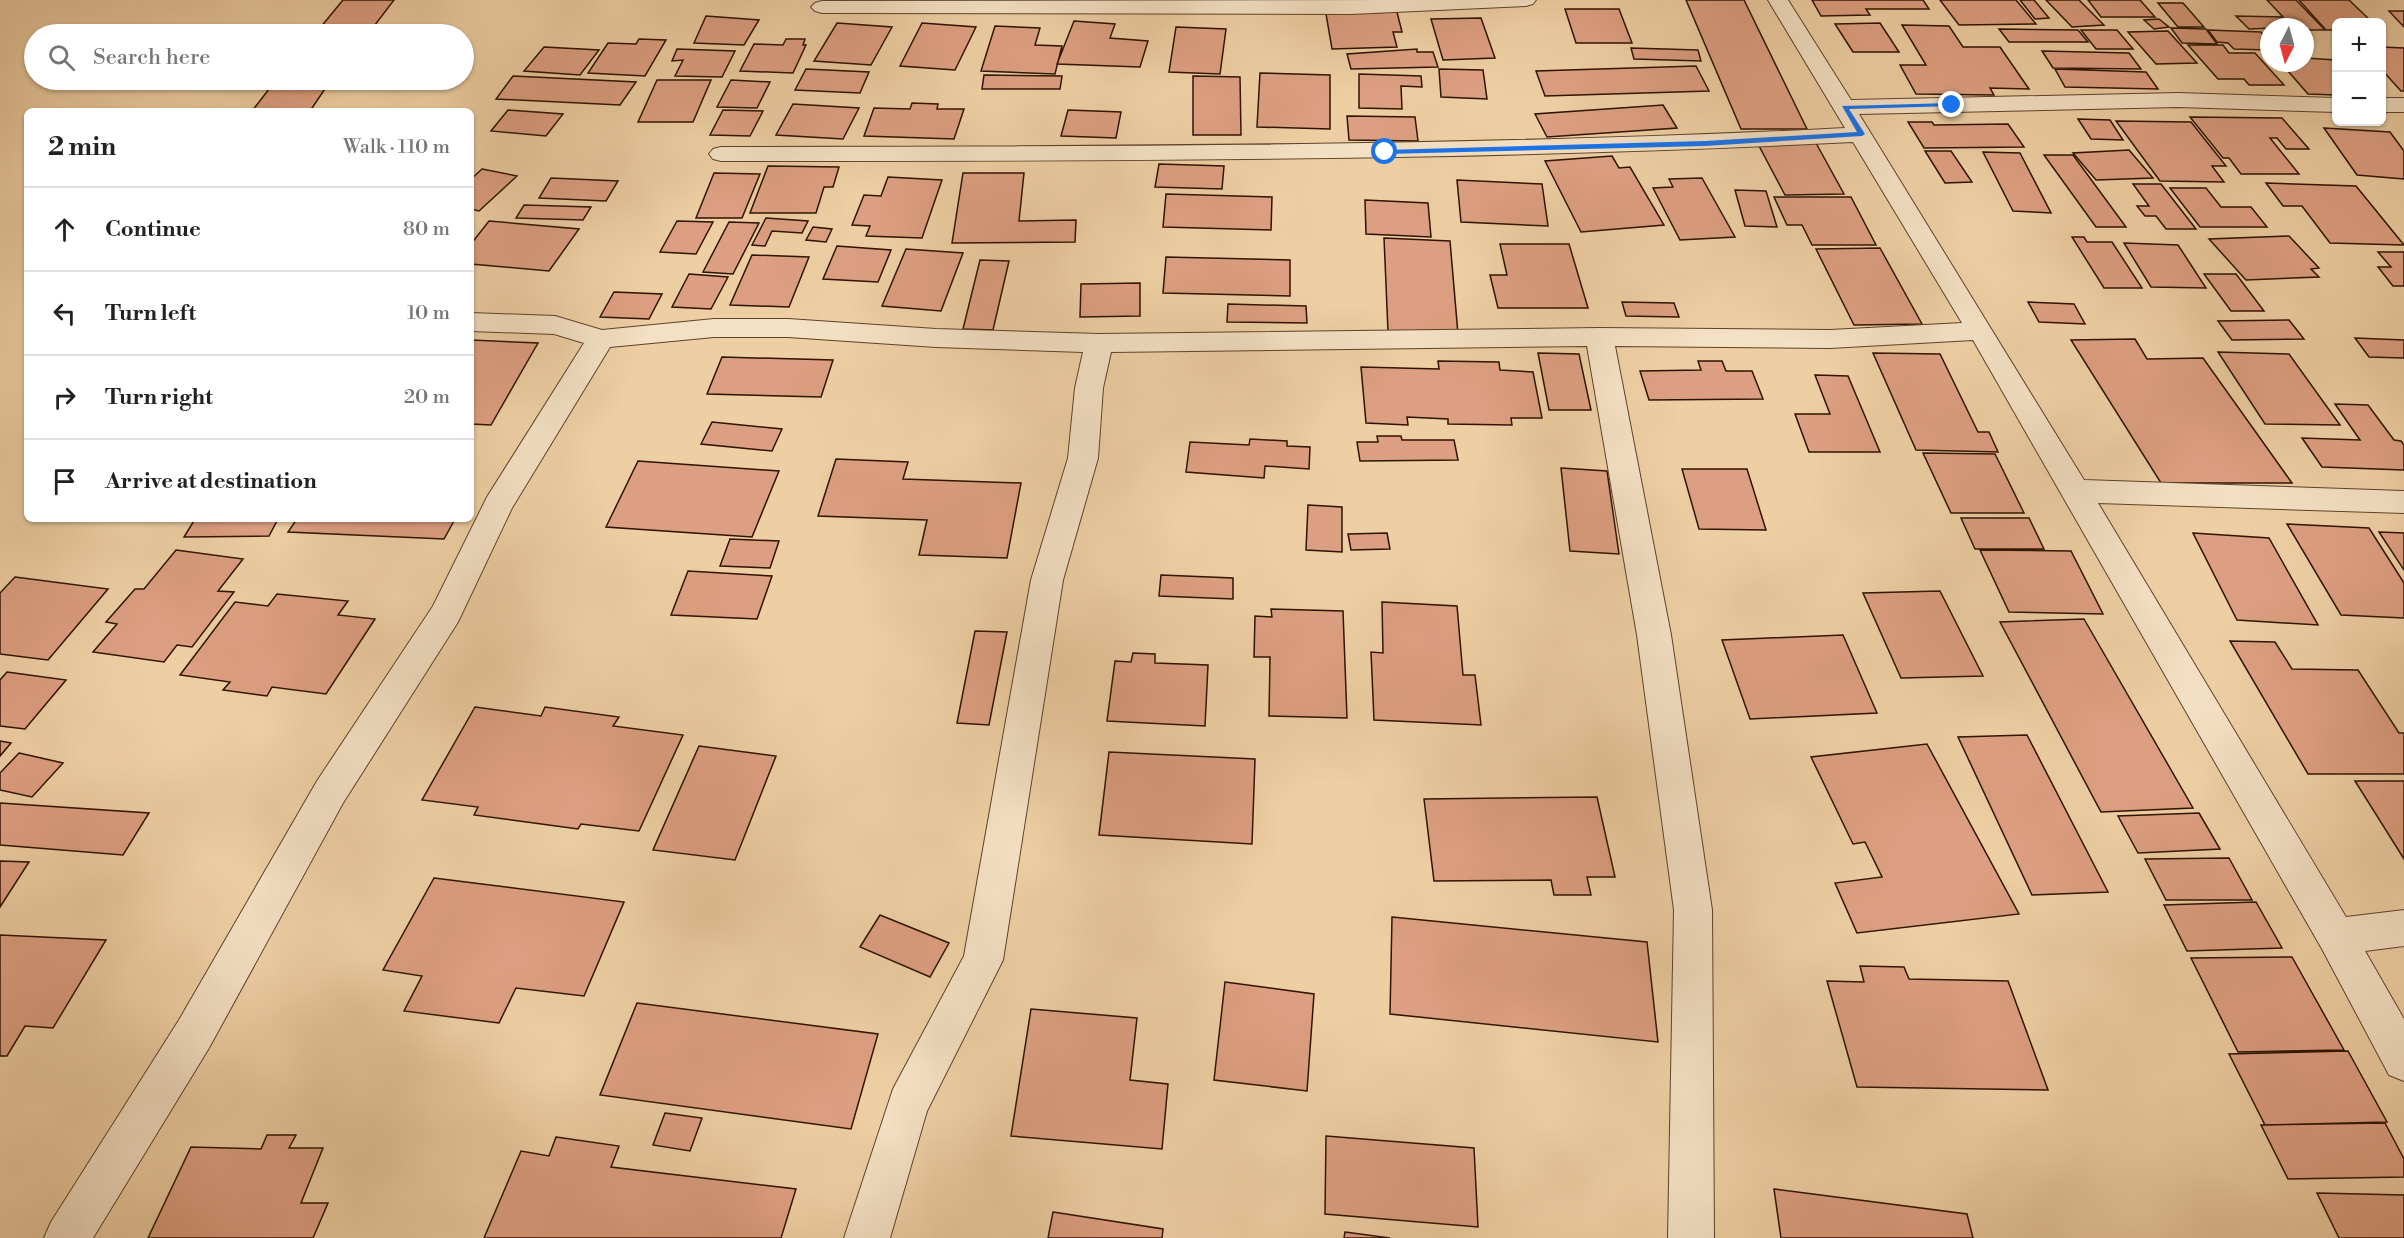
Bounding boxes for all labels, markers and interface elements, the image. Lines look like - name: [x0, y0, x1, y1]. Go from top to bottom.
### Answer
- north arrow: [2260, 18, 2314, 72]
- map controls: [2332, 18, 2386, 126]
- button: +: [2332, 18, 2386, 72]
- search box: [24, 24, 474, 90]
- icon: search: [45, 41, 78, 74]
- text: Search here: [93, 44, 210, 71]
- button: −: [2332, 72, 2386, 126]
- route end: [1938, 91, 1964, 117]
- text: 2 min: [48, 131, 116, 163]
- text: Walk · 110 m: [343, 135, 450, 160]
- route start: [1371, 138, 1397, 164]
- icon: ahead: [48, 213, 81, 246]
- text: Continue: [105, 216, 201, 243]
- text: 80 m: [403, 217, 450, 242]
- icon: left: [48, 297, 81, 330]
- text: Turn left: [105, 300, 196, 327]
- text: 10 m: [407, 301, 450, 326]
- icon: right: [48, 381, 81, 414]
- text: Turn right: [105, 384, 213, 411]
- text: 20 m: [404, 385, 450, 410]
- icon: arrive: [48, 465, 81, 498]
- text: Arrive at destination: [105, 468, 317, 495]

